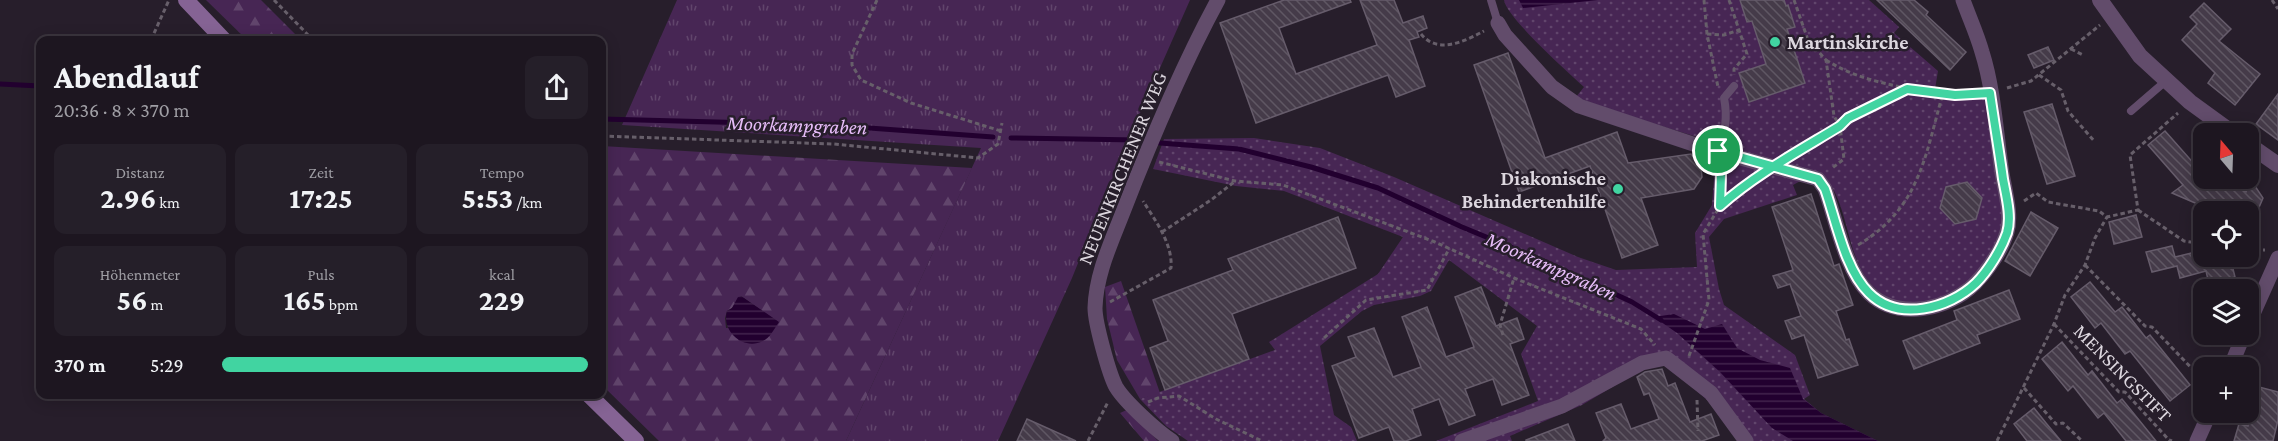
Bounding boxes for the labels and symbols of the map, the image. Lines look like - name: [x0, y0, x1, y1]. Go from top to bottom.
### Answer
- place label: Martinskirche: [1787, 31, 1909, 53]
- marker: Martinskirche: [1768, 35, 1782, 49]
- street label: NEUENKIRCHENER WEG: [1073, 68, 1171, 268]
- water label: Moorkampgraben: [725, 111, 868, 139]
- north arrow: [2193, 123, 2259, 189]
- pin: [1692, 125, 1743, 176]
- place label: Diakonische Behindertenhilfe: [1461, 167, 1606, 212]
- marker: Diakonische Behindertenhilfe: [1611, 182, 1625, 196]
- water label: Moorkampgraben: [1481, 226, 1620, 306]
- street label: MENSINGSTIFT: [2070, 320, 2176, 426]

